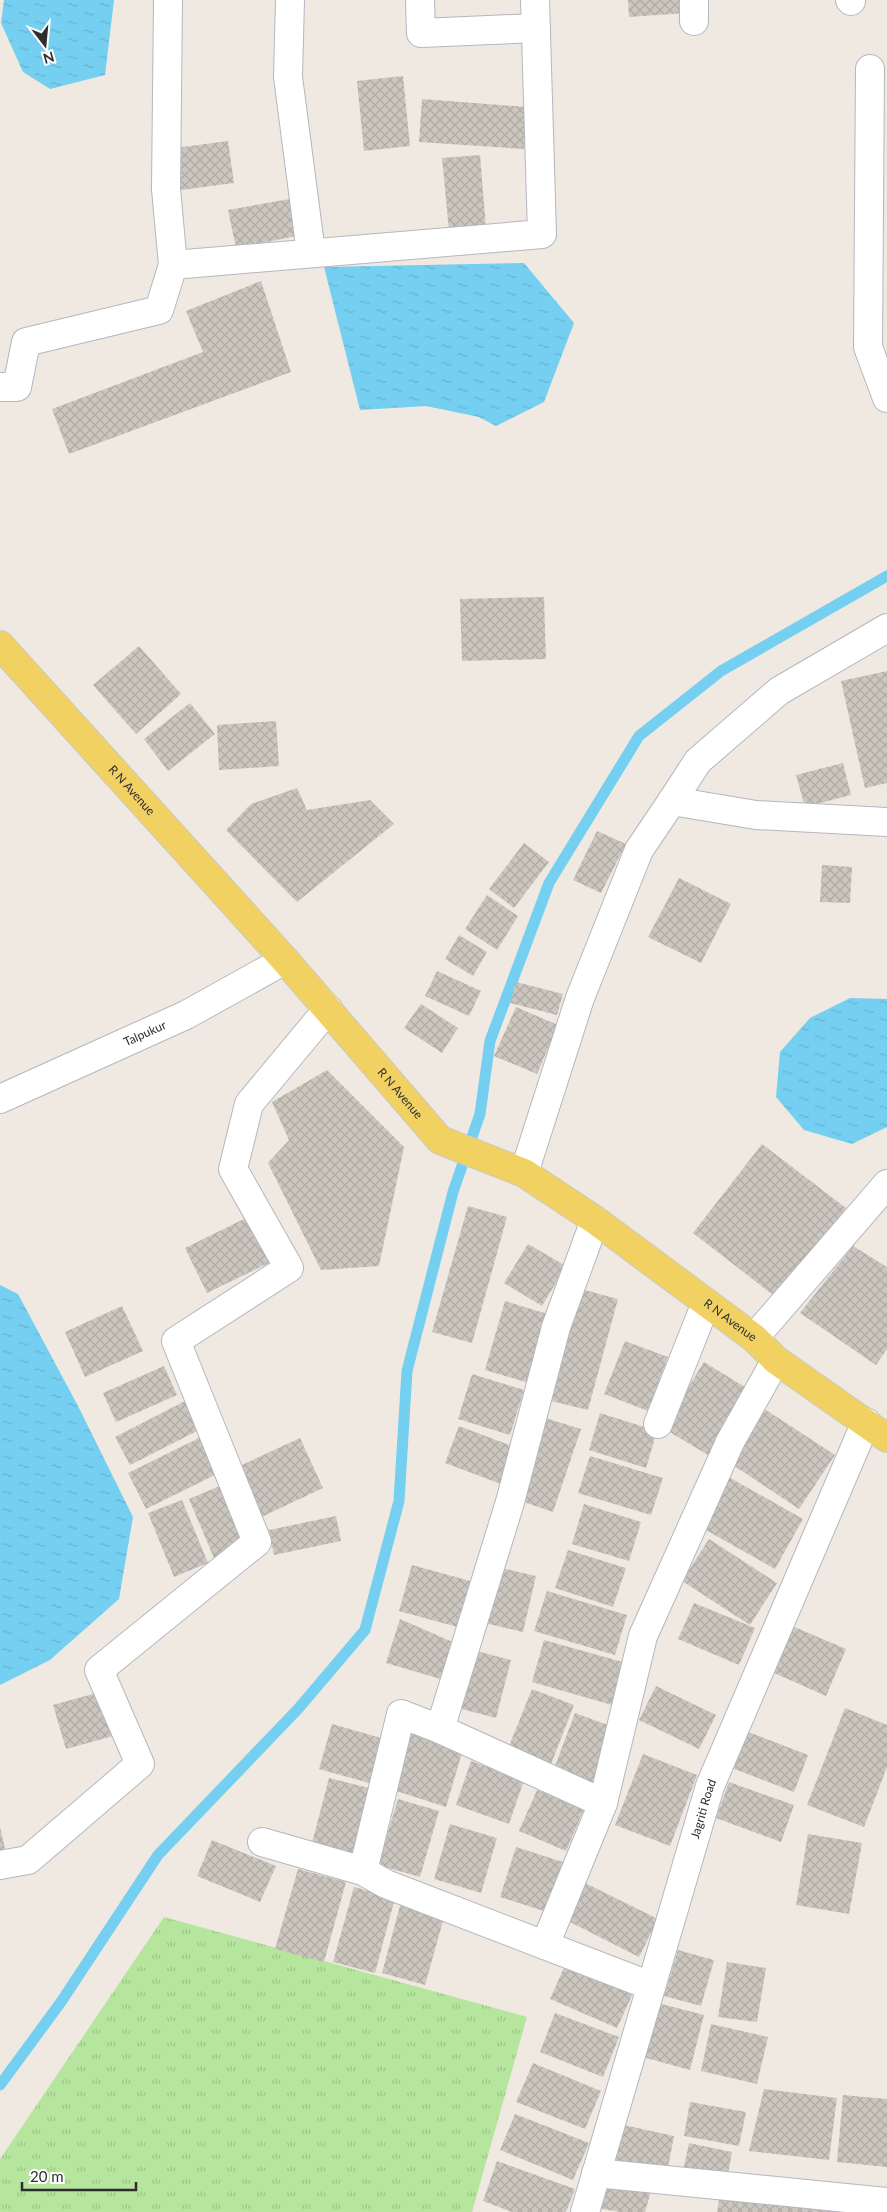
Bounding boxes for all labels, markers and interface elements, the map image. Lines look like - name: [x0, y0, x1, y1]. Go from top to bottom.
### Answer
- north arrow: [20, 20, 70, 70]
- text: N: [41, 48, 56, 68]
- street label: R N Avenue: [105, 762, 158, 818]
- street label: Talpukur: [121, 1017, 169, 1049]
- street label: R N Avenue: [374, 1065, 426, 1122]
- street label: R N Avenue: [701, 1295, 760, 1344]
- street label: Jagriti Road: [687, 1777, 719, 1840]
- scale bar: [22, 2160, 136, 2192]
- text: 20 m: [30, 2167, 64, 2185]

